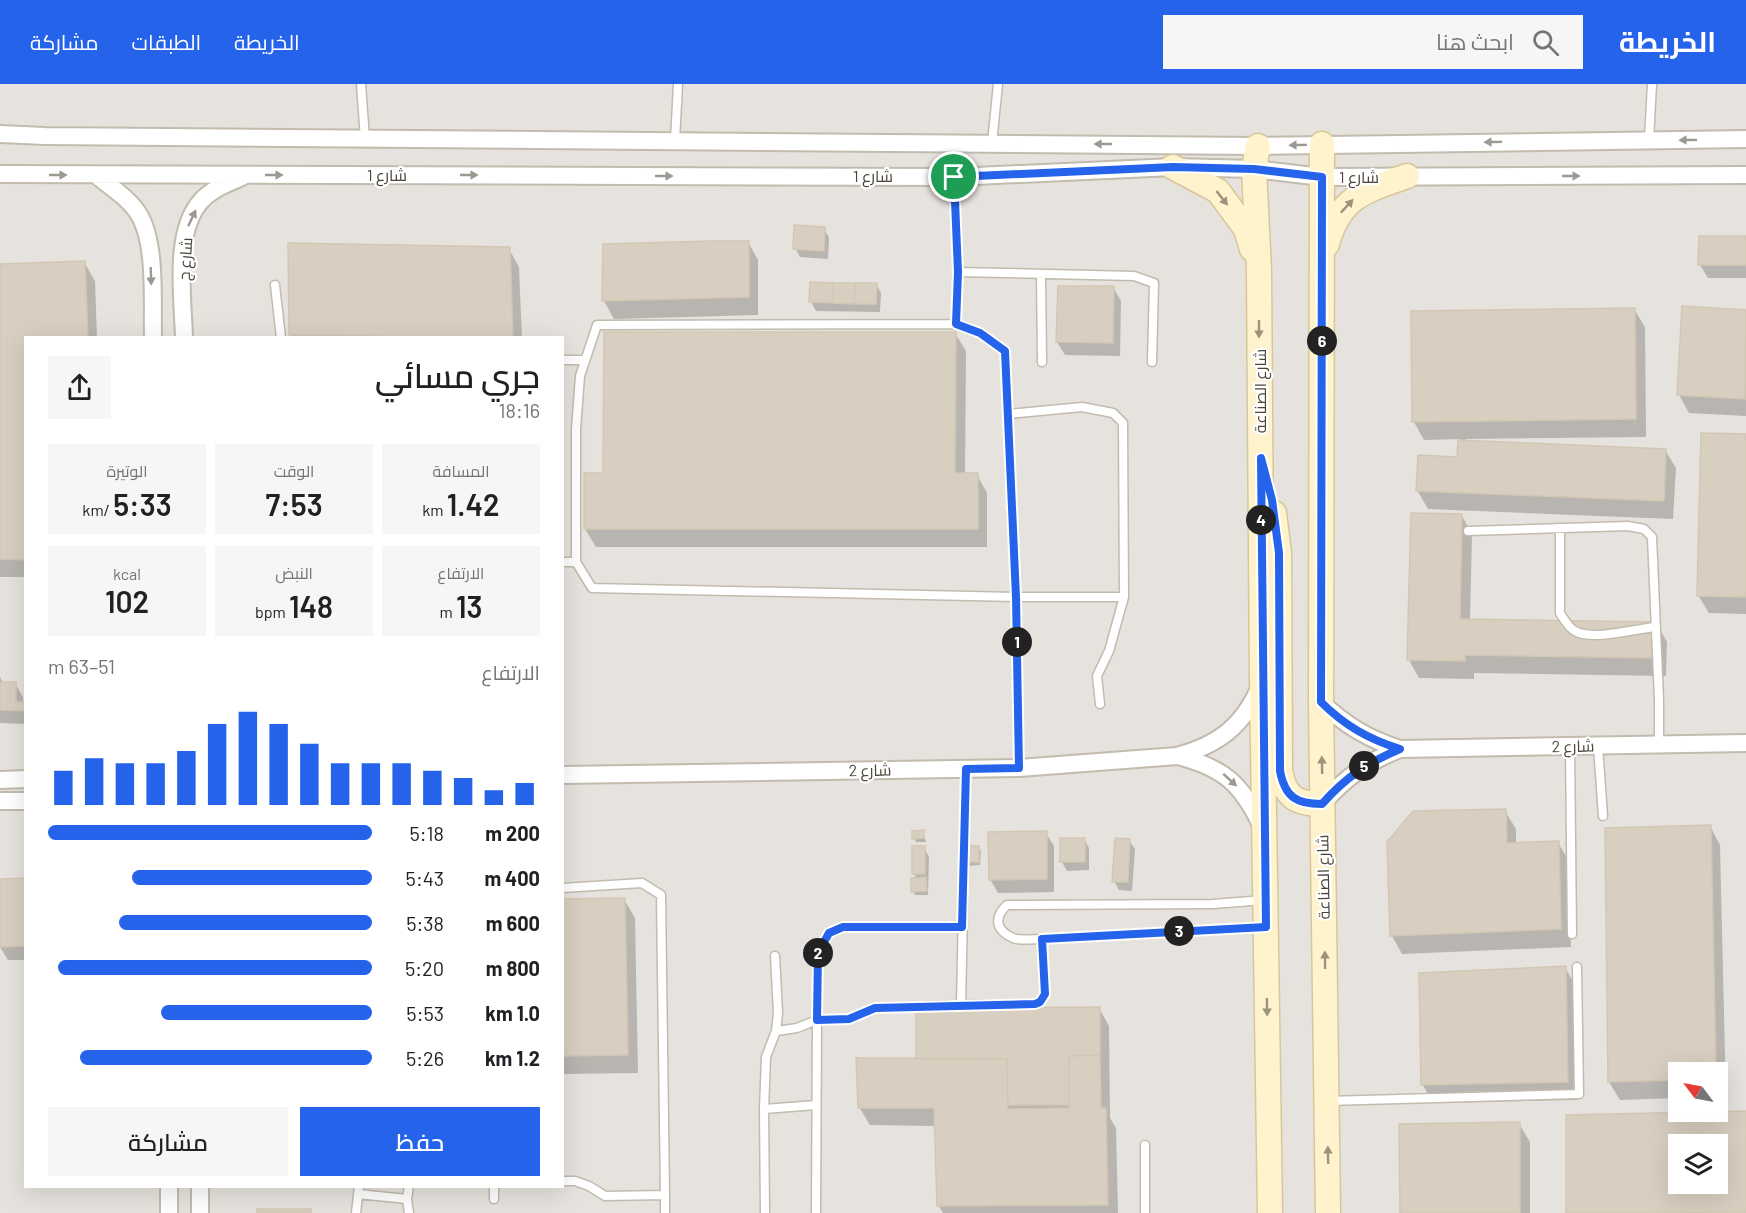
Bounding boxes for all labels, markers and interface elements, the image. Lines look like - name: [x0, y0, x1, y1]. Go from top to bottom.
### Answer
- search box: [1163, 15, 1583, 69]
- text: الخريطة: [1619, 24, 1716, 58]
- icon: search: [1529, 26, 1562, 59]
- text: ابحث هنا: [1436, 28, 1514, 54]
- text: مشاركة: [30, 29, 99, 54]
- text: الطبقات: [132, 29, 201, 54]
- text: الخريطة: [234, 29, 300, 54]
- one-way arrow: [1678, 135, 1697, 145]
- one-way arrow: [1483, 137, 1502, 147]
- one-way arrow: [1093, 139, 1112, 149]
- one-way arrow: [1288, 140, 1307, 150]
- pin: [928, 151, 979, 202]
- icon: arrive: [937, 160, 970, 193]
- street label: شارع 1: [367, 165, 407, 187]
- street label: شارع 1: [853, 166, 893, 188]
- street label: شارع 1: [1339, 167, 1379, 189]
- one-way arrow: [49, 170, 68, 180]
- one-way arrow: [265, 170, 284, 180]
- one-way arrow: [460, 170, 479, 180]
- one-way arrow: [655, 171, 674, 181]
- one-way arrow: [1561, 171, 1580, 181]
- one-way arrow: [1215, 190, 1228, 206]
- one-way arrow: [1340, 199, 1354, 214]
- one-way arrow: [188, 209, 197, 226]
- street label: شارع ج: [174, 237, 198, 282]
- one-way arrow: [146, 267, 156, 286]
- one-way arrow: [1255, 320, 1264, 339]
- pin: 6: [1307, 326, 1337, 356]
- text: 6: [1318, 331, 1326, 350]
- street label: شارع الصناعة: [1250, 349, 1272, 433]
- text: جري مسائي: [375, 355, 540, 395]
- button: share: [48, 356, 111, 419]
- text: 18:16: [499, 398, 540, 422]
- text: الوتيرة: [106, 461, 148, 480]
- text: الوقت: [274, 461, 314, 480]
- text: المسافة: [433, 461, 489, 480]
- text: 5:33: [113, 486, 172, 522]
- text: 7:53: [265, 486, 323, 522]
- text: 1.42: [447, 486, 500, 522]
- text: /km: [82, 500, 113, 519]
- text: km: [422, 500, 447, 519]
- pin: 4: [1246, 505, 1276, 535]
- text: 4: [1256, 510, 1266, 529]
- text: النبض: [275, 563, 313, 582]
- text: الارتفاع: [438, 563, 484, 582]
- text: kcal: [113, 564, 141, 583]
- text: 102: [105, 583, 149, 619]
- text: 148: [289, 588, 333, 624]
- text: 13: [456, 588, 482, 624]
- text: bpm: [255, 602, 289, 621]
- text: m: [440, 602, 456, 621]
- pin: 1: [1002, 627, 1032, 657]
- text: 1: [1014, 632, 1020, 651]
- text: 51–63 m: [48, 654, 115, 678]
- text: الارتفاع: [481, 660, 540, 684]
- street label: شارع 2: [1551, 736, 1595, 758]
- pin: 5: [1349, 751, 1379, 781]
- one-way arrow: [1317, 755, 1327, 774]
- text: 5: [1360, 756, 1368, 775]
- street label: شارع 2: [848, 760, 892, 782]
- one-way arrow: [1222, 773, 1237, 787]
- text: 5:18: [410, 821, 444, 845]
- text: 200 m: [485, 821, 540, 845]
- street label: شارع الصناعة: [1312, 834, 1336, 920]
- text: 5:43: [406, 866, 444, 890]
- text: 400 m: [484, 866, 540, 890]
- text: 5:38: [406, 911, 444, 935]
- text: 600 m: [486, 911, 540, 935]
- pin: 3: [1164, 916, 1194, 946]
- text: 3: [1175, 921, 1183, 940]
- pin: 2: [803, 938, 833, 968]
- text: 2: [814, 943, 822, 962]
- one-way arrow: [1320, 950, 1329, 969]
- text: 5:20: [405, 956, 444, 980]
- text: 800 m: [486, 956, 540, 980]
- one-way arrow: [1262, 998, 1272, 1017]
- text: 5:53: [406, 1001, 444, 1025]
- text: 1.0 km: [485, 1001, 540, 1025]
- text: 5:26: [406, 1046, 444, 1070]
- text: 1.2 km: [485, 1046, 540, 1070]
- north arrow: [1668, 1062, 1728, 1122]
- map controls: [1668, 1062, 1728, 1194]
- button: مشاركة: [48, 1107, 288, 1176]
- button: حفظ: [300, 1107, 540, 1176]
- button: layers: [1668, 1134, 1728, 1194]
- one-way arrow: [1323, 1145, 1332, 1164]

